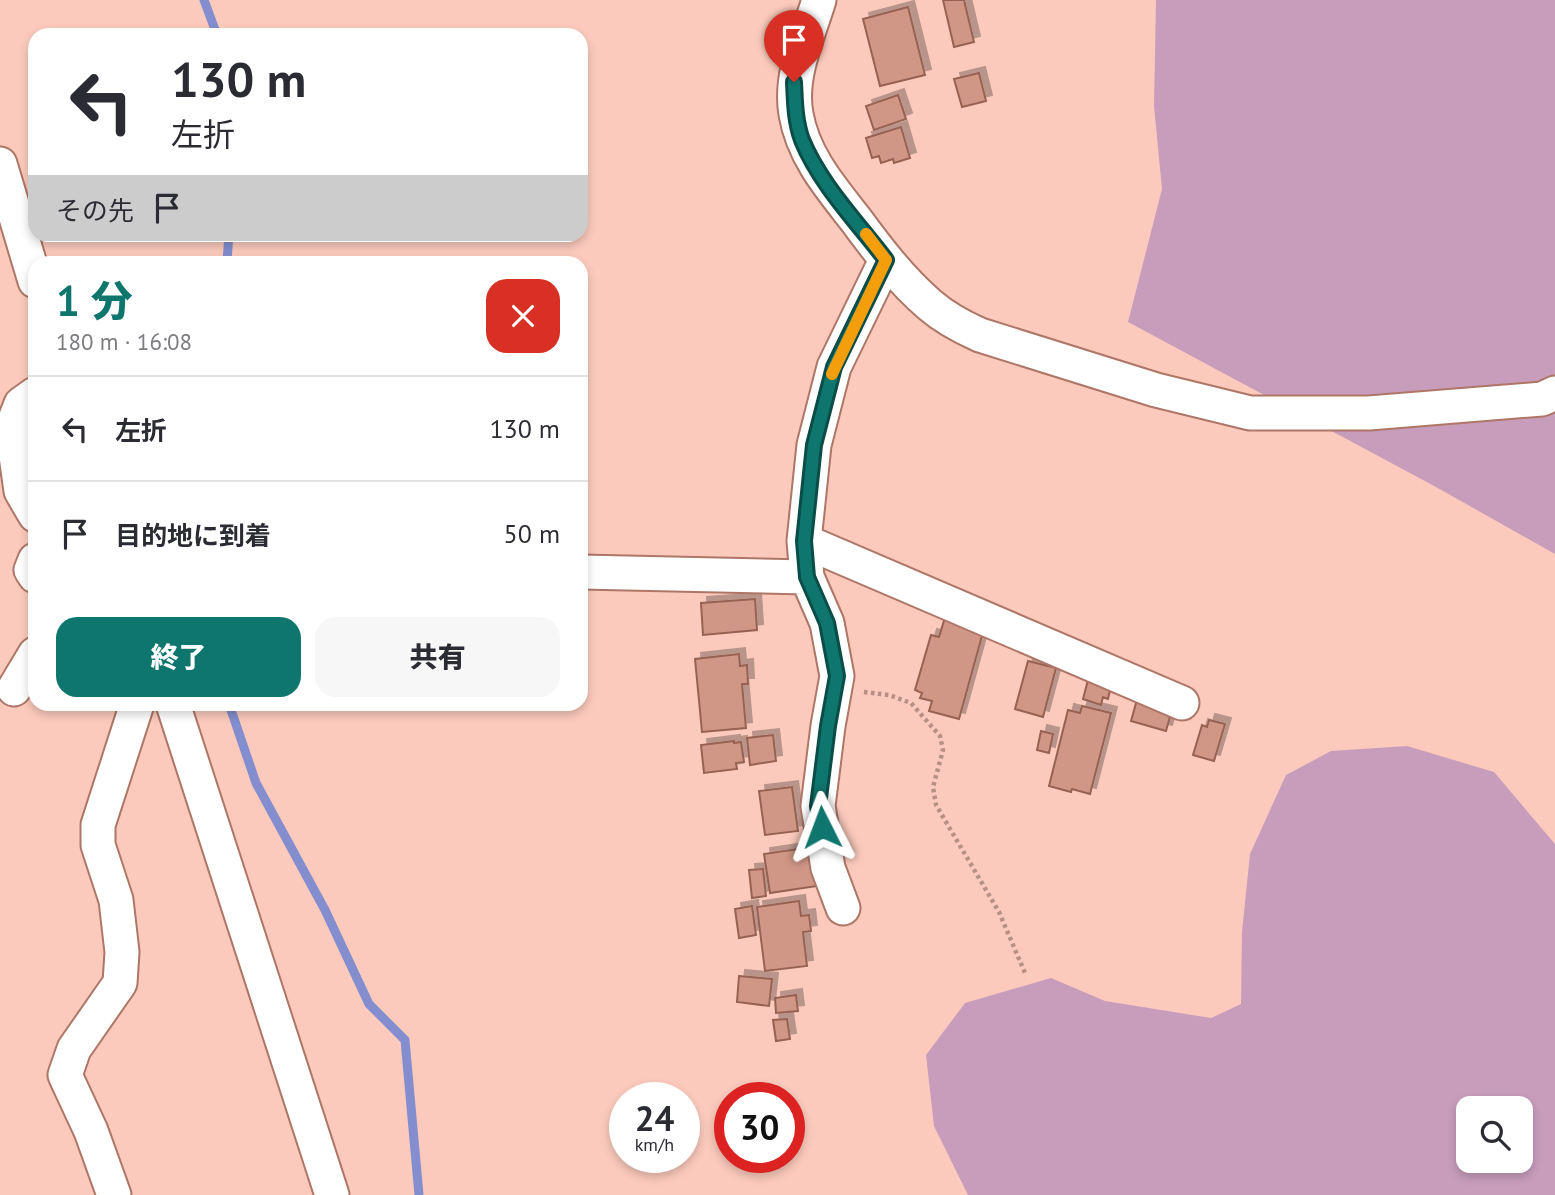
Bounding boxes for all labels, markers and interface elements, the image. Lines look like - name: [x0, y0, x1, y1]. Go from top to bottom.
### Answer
- pin: [764, 10, 824, 82]
- icon: arrive: [775, 21, 813, 59]
- text: 130 m: [171, 47, 306, 111]
- icon: left: [56, 56, 147, 147]
- text: 左折: [171, 113, 235, 155]
- icon: arrive: [148, 189, 186, 227]
- text: その先: [56, 194, 134, 227]
- text: 1 分: [56, 273, 132, 328]
- button: close: [486, 279, 560, 353]
- text: 180 m · 16:08: [56, 327, 192, 356]
- icon: left: [56, 410, 94, 448]
- text: 130 m: [489, 412, 560, 445]
- text: 左折: [115, 414, 167, 447]
- icon: arrive: [56, 515, 94, 553]
- text: 50 m: [504, 517, 560, 550]
- text: 目的地に到着: [115, 519, 271, 552]
- button: 終了: [56, 617, 301, 697]
- button: 共有: [315, 617, 560, 697]
- position arrow: [785, 790, 859, 864]
- speed limit sign: 30: [714, 1082, 805, 1173]
- text: 24: [635, 1095, 674, 1141]
- map controls: [1456, 1096, 1533, 1173]
- button: search: [1456, 1096, 1533, 1173]
- text: km/h: [635, 1133, 674, 1156]

